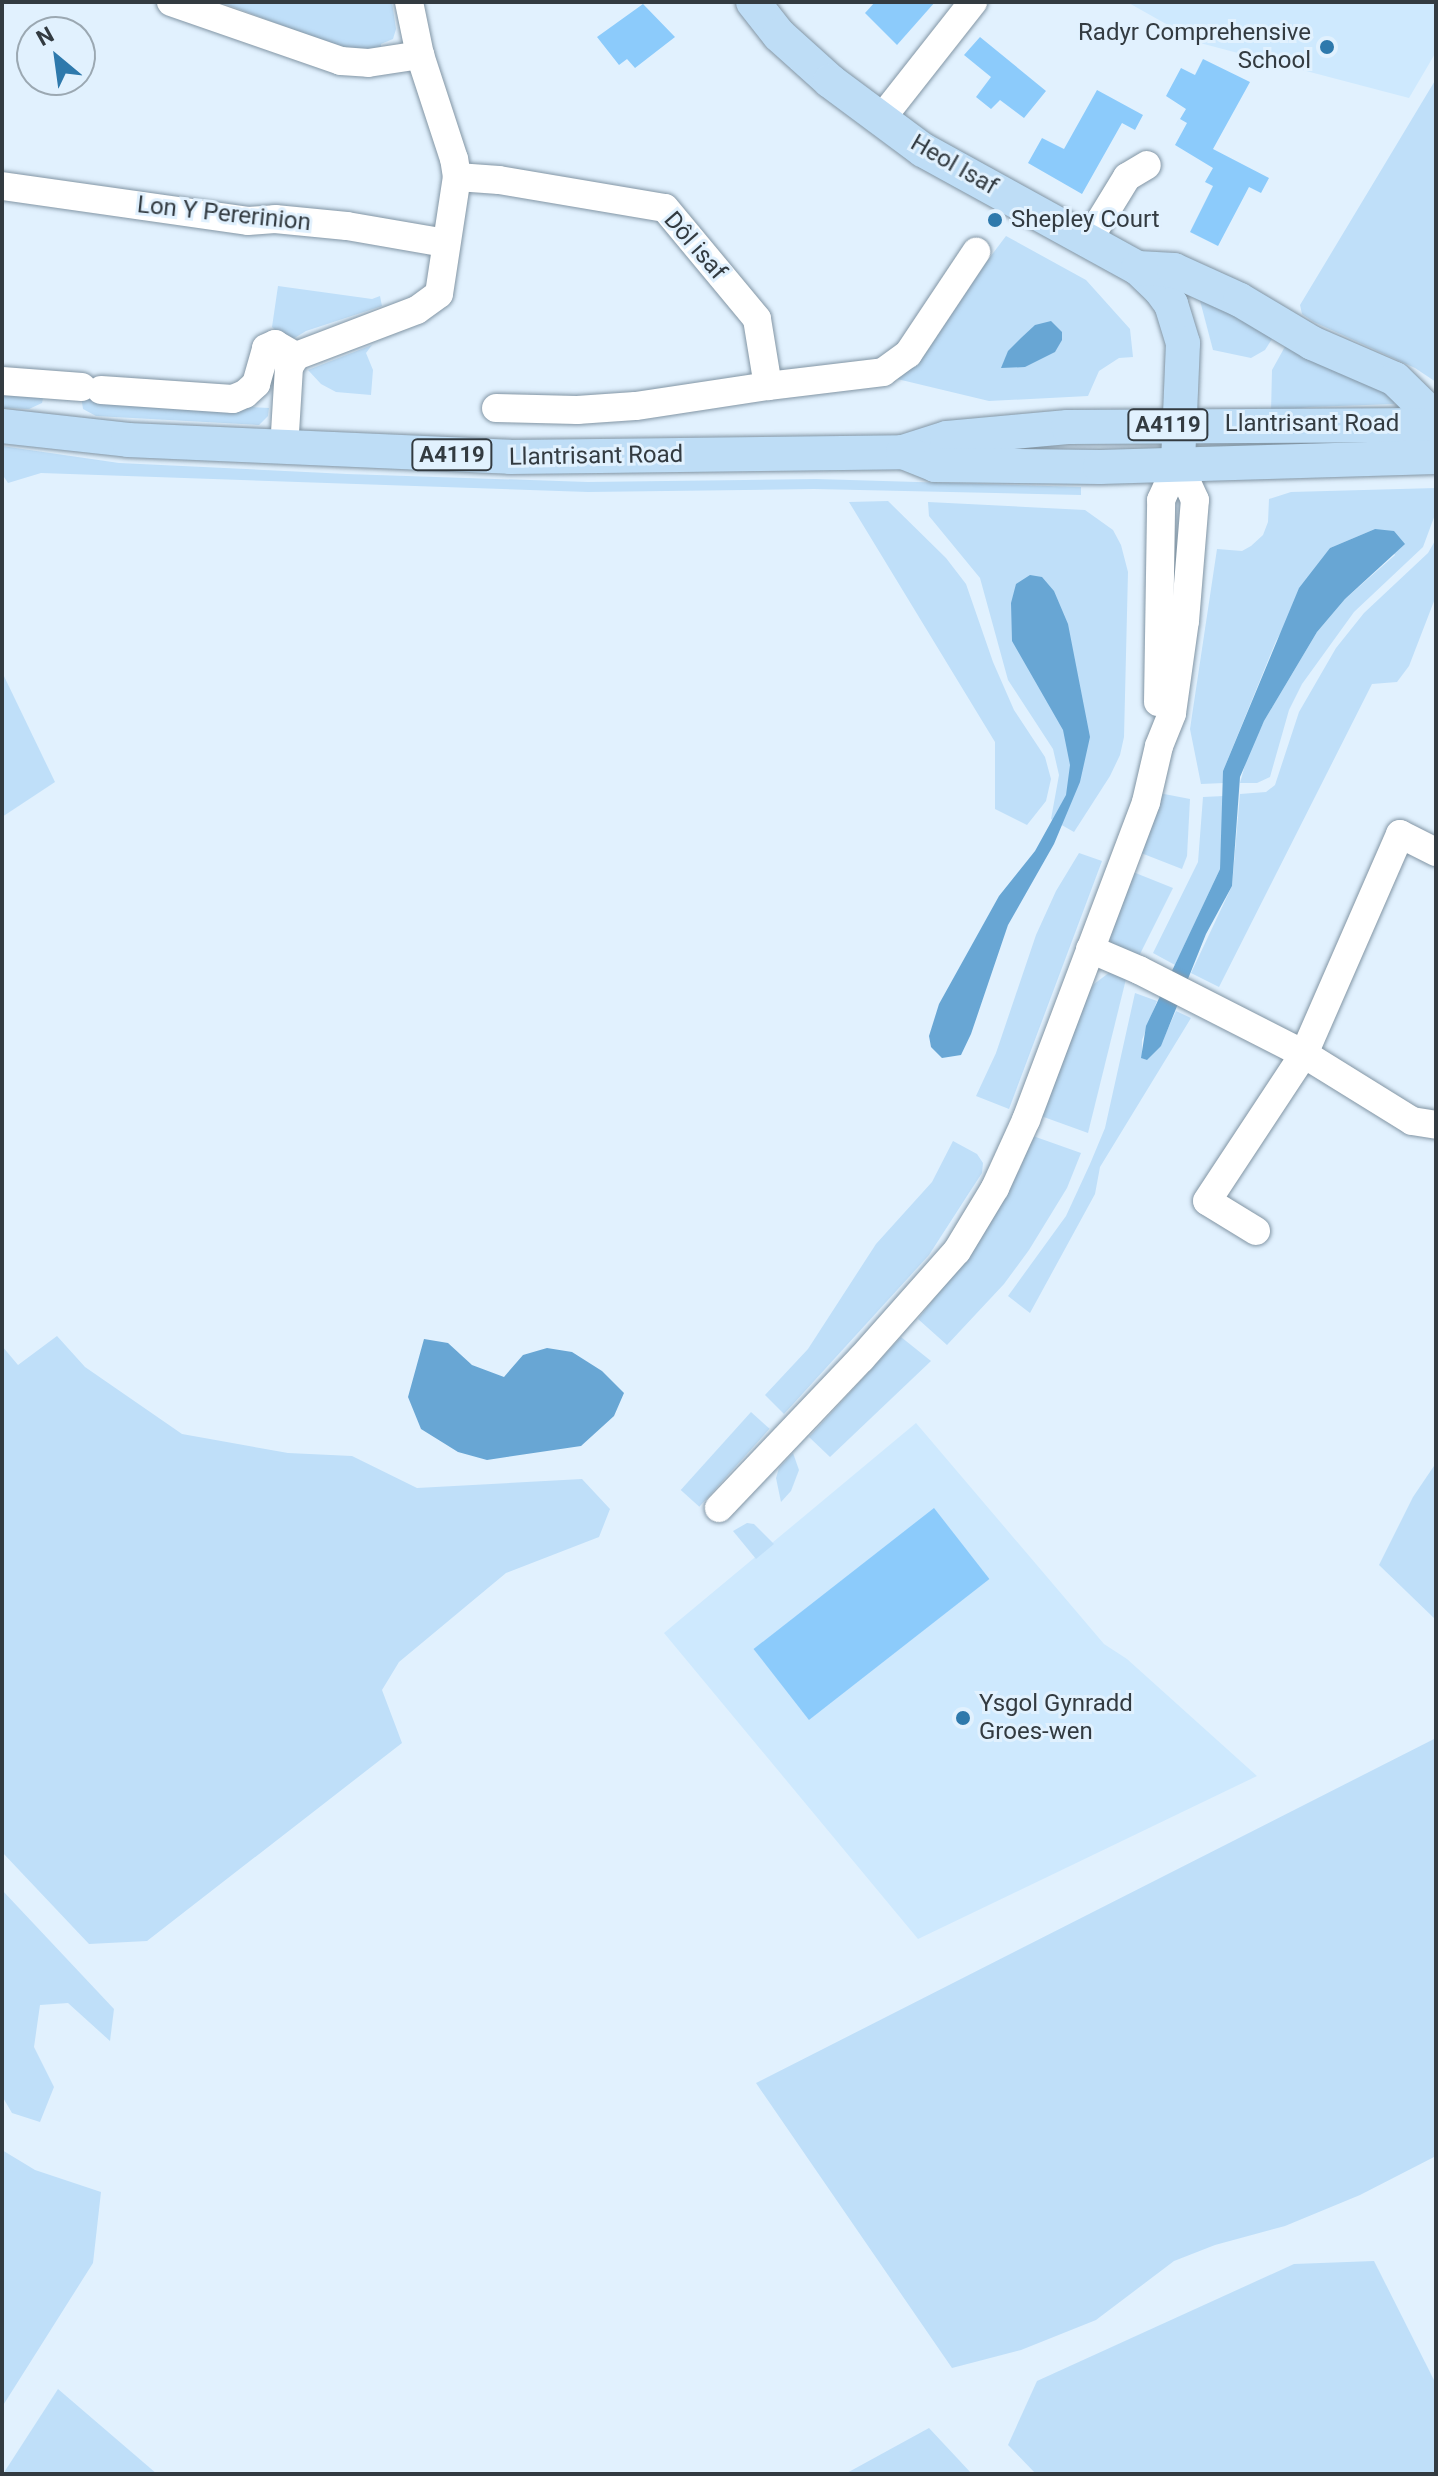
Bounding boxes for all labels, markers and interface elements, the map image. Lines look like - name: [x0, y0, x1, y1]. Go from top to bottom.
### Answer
- north arrow: [16, 16, 96, 96]
- place label: Radyr Comprehensive School: [1078, 19, 1311, 75]
- text: N: [32, 22, 58, 51]
- marker: Radyr Comprehensive School: [1318, 38, 1336, 56]
- street label: Heol Isaf: [905, 129, 1003, 201]
- street label: Lon Y Pererinion: [136, 191, 312, 237]
- street label: Dôl isaf: [658, 206, 732, 286]
- place label: Shepley Court: [1011, 206, 1160, 234]
- marker: Shepley Court: [986, 211, 1004, 229]
- road number: A4119: [1126, 407, 1210, 443]
- street label: Llantrisant Road: [1225, 410, 1399, 438]
- road number: A4119: [410, 437, 494, 473]
- street label: Llantrisant Road: [509, 440, 683, 472]
- place label: Ysgol Gynradd Groes-wen: [979, 1690, 1133, 1746]
- marker: Ysgol Gynradd Groes-wen: [954, 1709, 972, 1727]

